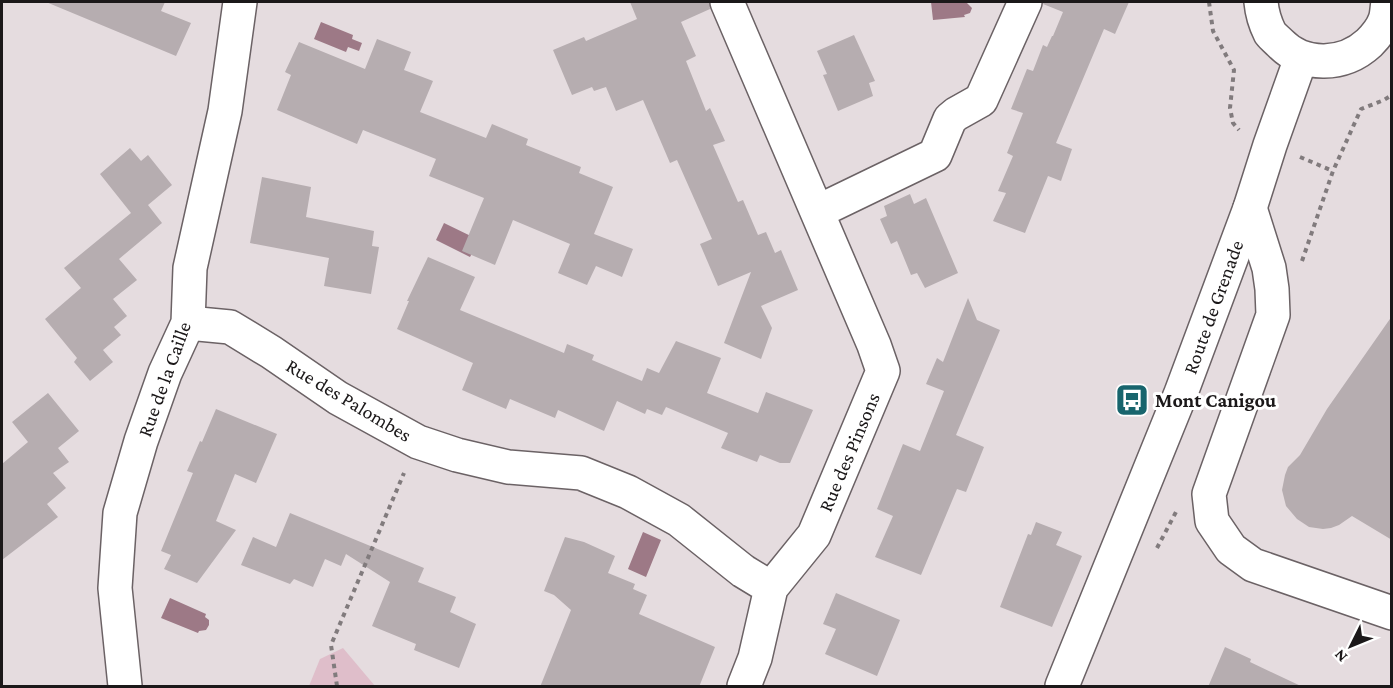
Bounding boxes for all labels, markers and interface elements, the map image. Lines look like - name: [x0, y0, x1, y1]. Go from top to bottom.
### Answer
- street label: Route de Grenade: [1179, 237, 1248, 377]
- street label: Rue de la Caille: [133, 318, 195, 440]
- street label: Rue des Palombes: [282, 354, 416, 446]
- bus stop icon: Mont Canigou: [1114, 382, 1150, 418]
- street label: Rue des Pinsons: [814, 389, 884, 515]
- place label: Mont Canigou: [1155, 389, 1277, 411]
- north arrow: [1321, 616, 1381, 676]
- text: N: [1330, 646, 1350, 666]

